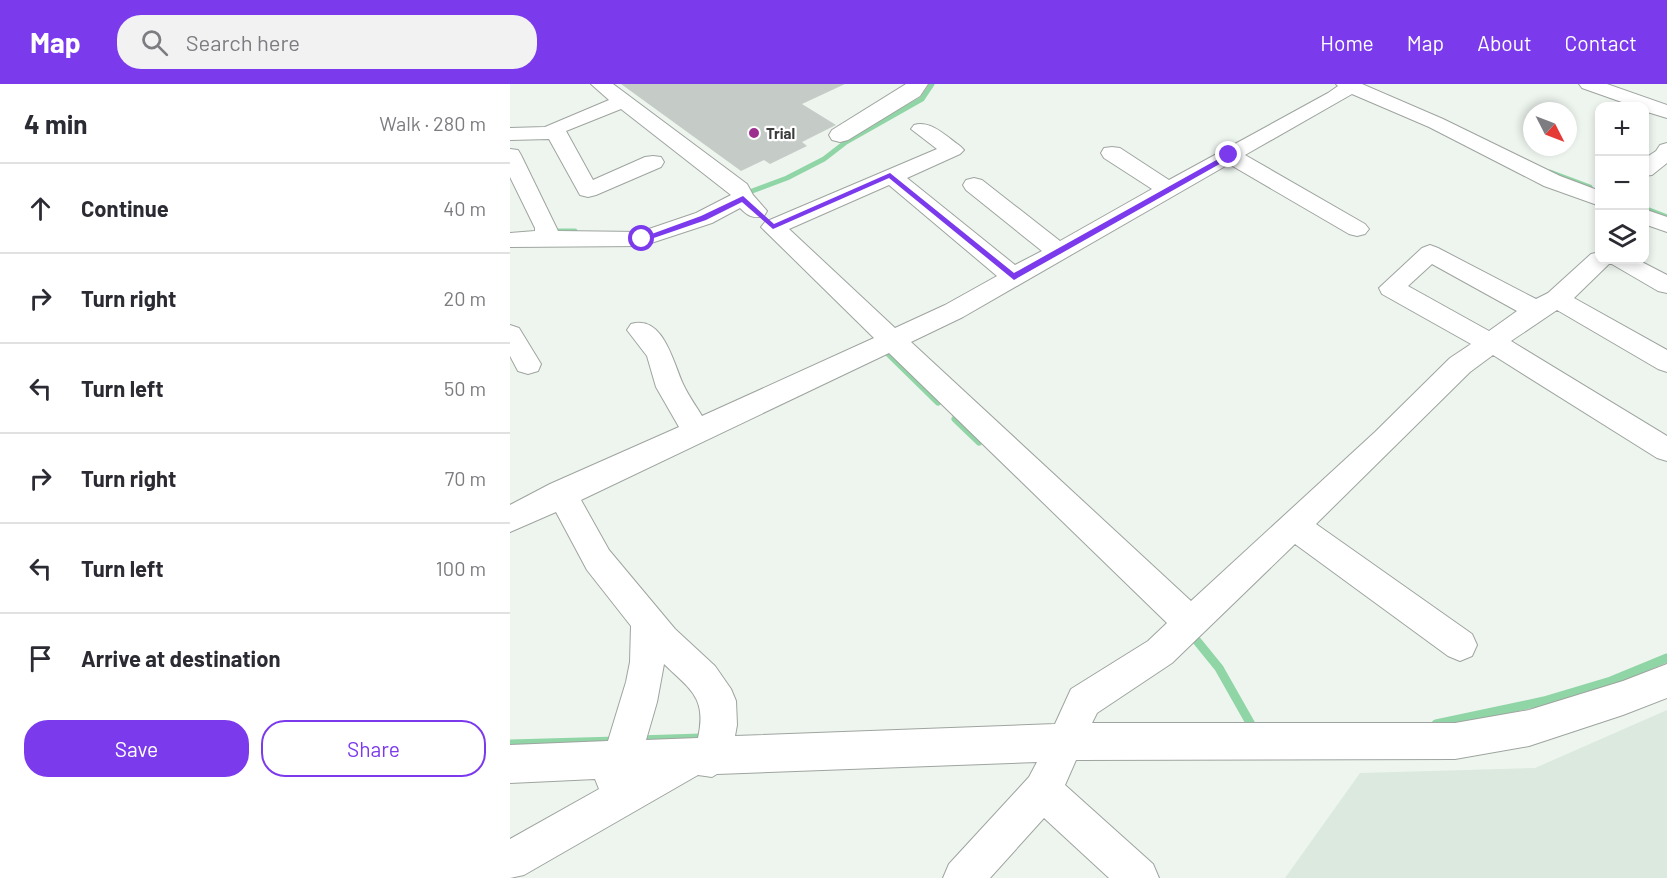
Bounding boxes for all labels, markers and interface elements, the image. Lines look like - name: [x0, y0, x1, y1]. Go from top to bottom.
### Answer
- search box: [117, 15, 537, 69]
- text: Map: [30, 25, 81, 59]
- icon: search: [138, 26, 171, 59]
- text: Search here: [186, 29, 300, 55]
- text: Home: [1320, 30, 1374, 55]
- text: Map: [1407, 30, 1444, 55]
- text: About: [1477, 30, 1532, 55]
- text: Contact: [1565, 30, 1637, 55]
- north arrow: [1523, 102, 1577, 156]
- map controls: [1595, 102, 1649, 264]
- button: +: [1595, 102, 1649, 156]
- text: 4 min: [24, 108, 88, 139]
- text: Walk · 280 m: [379, 111, 486, 135]
- place label: Trial: [766, 124, 795, 142]
- marker: Trial: [747, 126, 761, 140]
- route end: [1215, 141, 1241, 167]
- button: −: [1595, 156, 1649, 210]
- icon: ahead: [24, 192, 57, 225]
- text: Continue: [81, 195, 169, 221]
- text: 40 m: [443, 196, 486, 220]
- button: layers: [1595, 210, 1649, 264]
- route start: [628, 225, 654, 251]
- icon: right: [24, 282, 57, 315]
- text: Turn right: [81, 285, 176, 311]
- text: 20 m: [443, 286, 486, 310]
- icon: left: [24, 372, 57, 405]
- text: Turn left: [81, 375, 164, 401]
- text: 50 m: [444, 376, 486, 400]
- icon: right: [24, 462, 57, 495]
- text: Turn right: [81, 465, 176, 491]
- text: 70 m: [445, 466, 486, 490]
- icon: left: [24, 552, 57, 585]
- text: Turn left: [81, 555, 164, 581]
- text: 100 m: [436, 556, 486, 580]
- icon: arrive: [24, 642, 57, 675]
- text: Arrive at destination: [81, 645, 280, 671]
- button: Save: [24, 720, 249, 777]
- button: Share: [261, 720, 486, 777]

